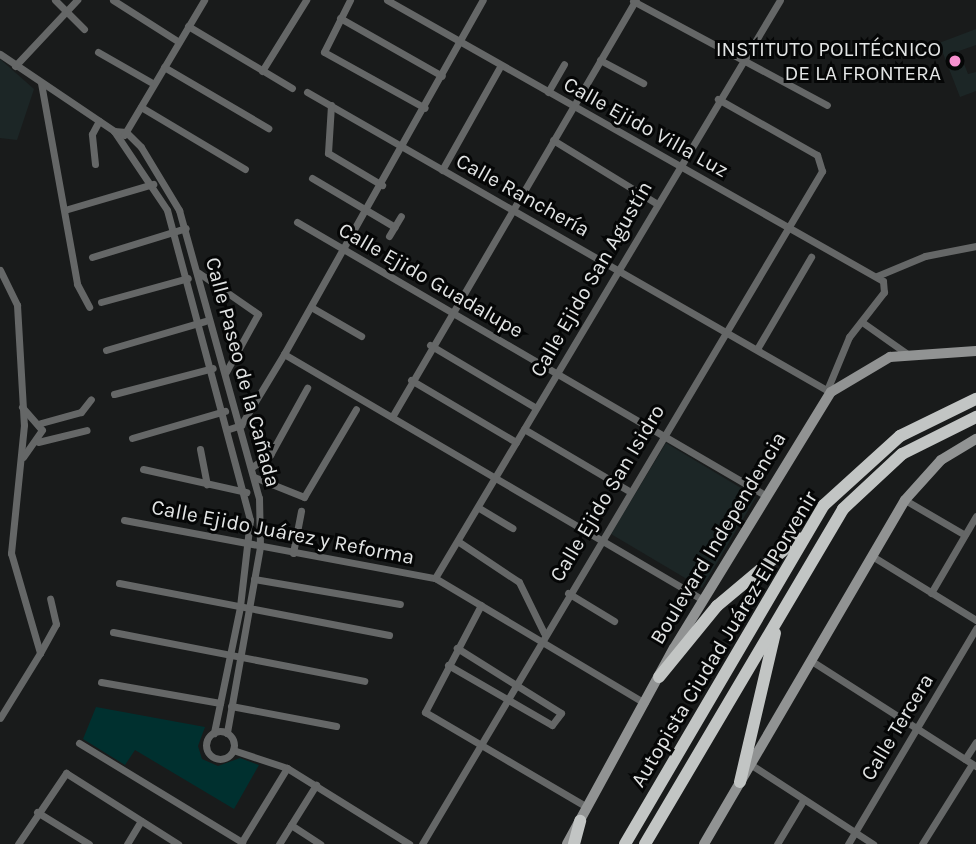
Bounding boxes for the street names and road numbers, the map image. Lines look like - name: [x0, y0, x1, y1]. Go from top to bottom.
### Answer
- street label: Calle Ejido Villa Luz: [559, 71, 733, 183]
- street label: Calle Ranchería: [452, 148, 594, 242]
- street label: Calle Ejido San Agustín: [525, 177, 657, 381]
- street label: Calle Ejido Guadalupe: [334, 217, 528, 343]
- street label: Calle Paseo de la Cañada: [200, 254, 286, 490]
- street label: Calle Ejido San Isidro: [544, 400, 670, 586]
- street label: Boulevard Independencia: [645, 427, 791, 649]
- street label: Autopista Ciudad Juárez-El Porvenir: [625, 486, 823, 792]
- street label: Calle Ejido Juárez y Reforma: [149, 494, 417, 570]
- street label: Calle Tercera: [855, 669, 939, 785]

